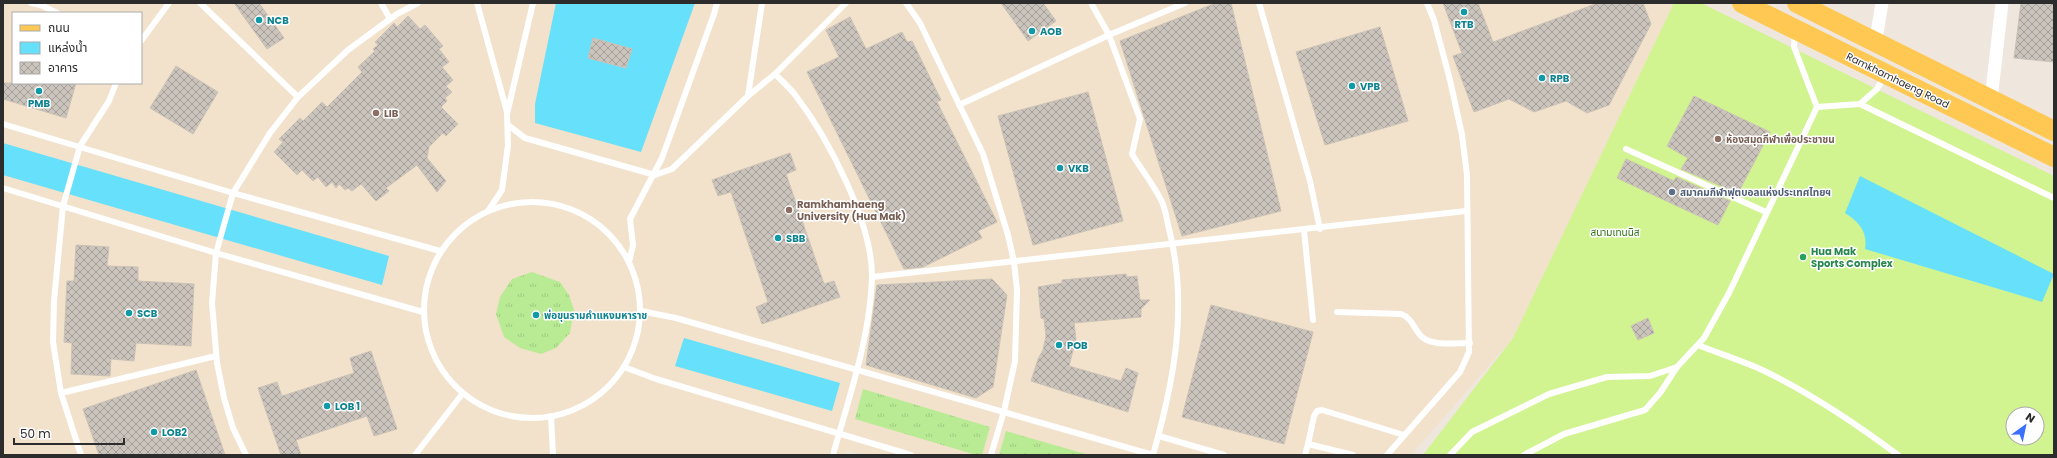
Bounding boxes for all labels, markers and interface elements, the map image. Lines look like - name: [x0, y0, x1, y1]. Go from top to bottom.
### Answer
- marker: RTB: [1459, 7, 1469, 17]
- legend: [12, 12, 142, 84]
- place label: NCB: [267, 13, 289, 28]
- marker: NCB: [254, 15, 264, 25]
- place label: RTB: [1454, 17, 1474, 32]
- text: ถนน: [48, 19, 70, 36]
- place label: AOB: [1040, 24, 1062, 39]
- marker: AOB: [1027, 26, 1037, 36]
- text: แหล่งน้ำ: [48, 39, 87, 56]
- street label: Ramkhamhaeng Road: [1844, 49, 1952, 112]
- text: อาคาร: [48, 59, 78, 76]
- place label: RPB: [1550, 71, 1570, 86]
- marker: RPB: [1537, 73, 1547, 83]
- place label: VPB: [1360, 79, 1381, 94]
- marker: VPB: [1347, 81, 1357, 91]
- marker: PMB: [34, 86, 44, 96]
- place label: PMB: [28, 96, 50, 111]
- place label: LIB: [384, 106, 399, 121]
- marker: LIB: [371, 108, 381, 118]
- place label: ห้องสมุดกีฬาเพื่อประชาชน: [1726, 132, 1835, 147]
- marker: ห้องสมุดกีฬาเพื่อประชาชน: [1713, 134, 1723, 144]
- place label: VKB: [1068, 161, 1089, 176]
- marker: VKB: [1055, 163, 1065, 173]
- place label: สมาคมกีฬาฟุตบอลแห่งประเทศไทยฯ: [1680, 185, 1831, 200]
- marker: สมาคมกีฬาฟุตบอลแห่งประเทศไทยฯ: [1667, 187, 1677, 197]
- place label: Ramkhamhaeng University (Hua Mak): [797, 197, 906, 224]
- marker: Ramkhamhaeng University (Hua Mak): [784, 205, 794, 215]
- park label: สนามเทนนิส: [1590, 225, 1640, 240]
- place label: SBB: [786, 231, 806, 246]
- marker: SBB: [773, 233, 783, 243]
- place label: Hua Mak Sports Complex: [1811, 244, 1893, 271]
- marker: Hua Mak Sports Complex: [1798, 252, 1808, 262]
- place label: SCB: [137, 306, 158, 321]
- marker: SCB: [124, 308, 134, 318]
- place label: พ่อขุนรามคำแหงมหาราช: [544, 308, 647, 323]
- marker: พ่อขุนรามคำแหงมหาราช: [531, 310, 541, 320]
- place label: POB: [1067, 338, 1088, 353]
- marker: POB: [1054, 340, 1064, 350]
- place label: LOB 1: [335, 399, 360, 414]
- marker: LOB 1: [322, 401, 332, 411]
- north arrow: [2005, 406, 2045, 446]
- text: N: [2023, 409, 2038, 427]
- scale bar: [14, 420, 124, 446]
- text: 50 m: [20, 425, 51, 442]
- place label: LOB2: [162, 425, 187, 440]
- marker: LOB2: [149, 427, 159, 437]

